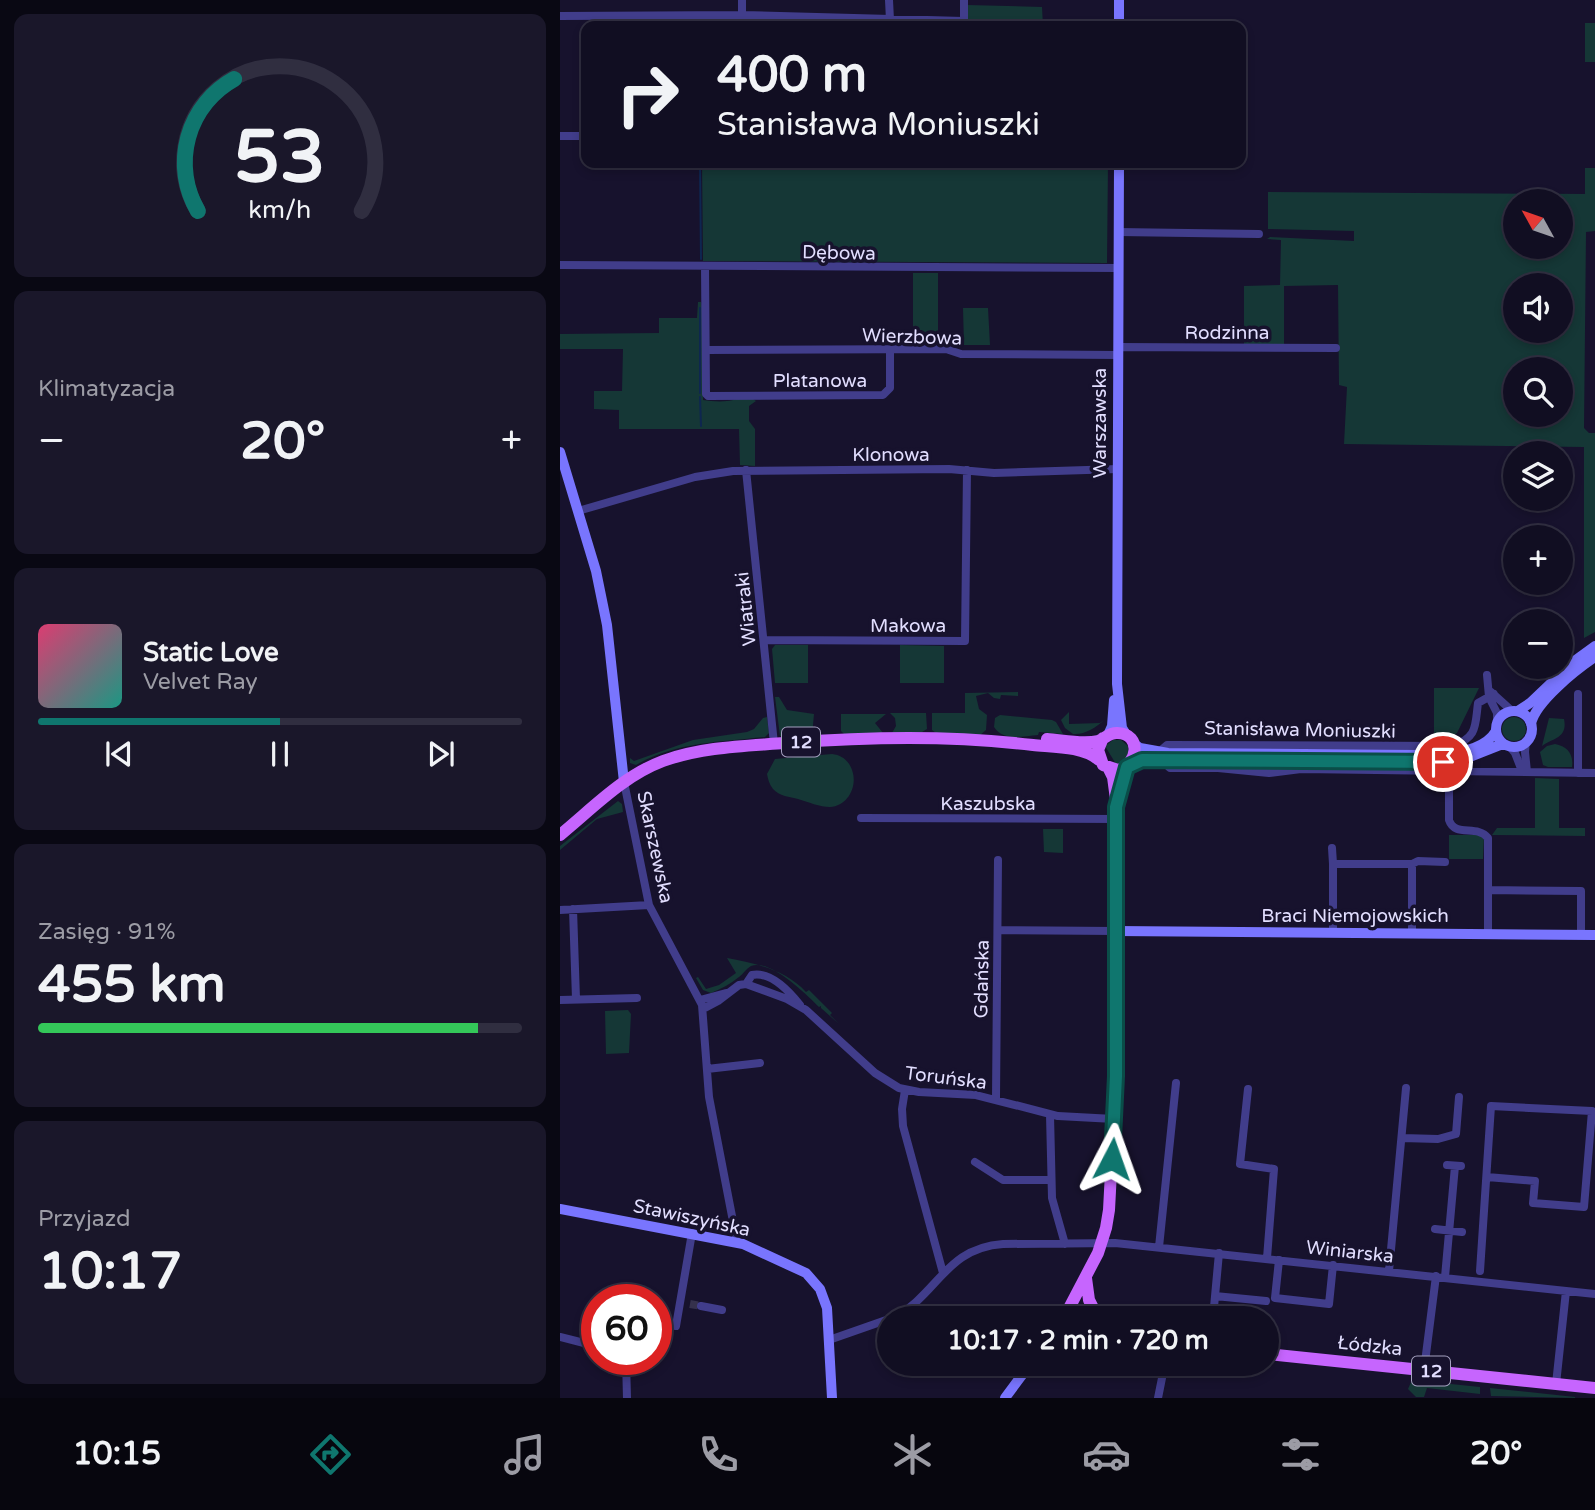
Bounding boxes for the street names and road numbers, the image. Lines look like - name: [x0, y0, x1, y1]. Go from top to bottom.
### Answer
- street label: Dębowa: [802, 241, 876, 265]
- street label: Rodzinna: [1184, 322, 1270, 344]
- street label: Wierzbowa: [861, 324, 962, 350]
- street label: Warszawska: [1089, 368, 1111, 478]
- street label: Platanowa: [773, 370, 867, 392]
- street label: Klonowa: [852, 444, 930, 466]
- street label: Wiatraki: [731, 571, 761, 647]
- street label: Makowa: [870, 615, 946, 637]
- street label: Stanisława Moniuszki: [1204, 717, 1396, 743]
- road number: 12: [782, 728, 820, 756]
- street label: Skarszewska: [632, 789, 678, 905]
- street label: Kaszubska: [940, 793, 1036, 815]
- street label: Braci Niemojowskich: [1261, 905, 1449, 927]
- street label: Gdańska: [970, 940, 994, 1019]
- street label: Toruńska: [904, 1062, 988, 1094]
- street label: Stawiszyńska: [631, 1195, 752, 1241]
- street label: Winiarska: [1305, 1236, 1395, 1268]
- street label: Łódzka: [1336, 1332, 1403, 1360]
- road number: 12: [1412, 1356, 1450, 1386]

